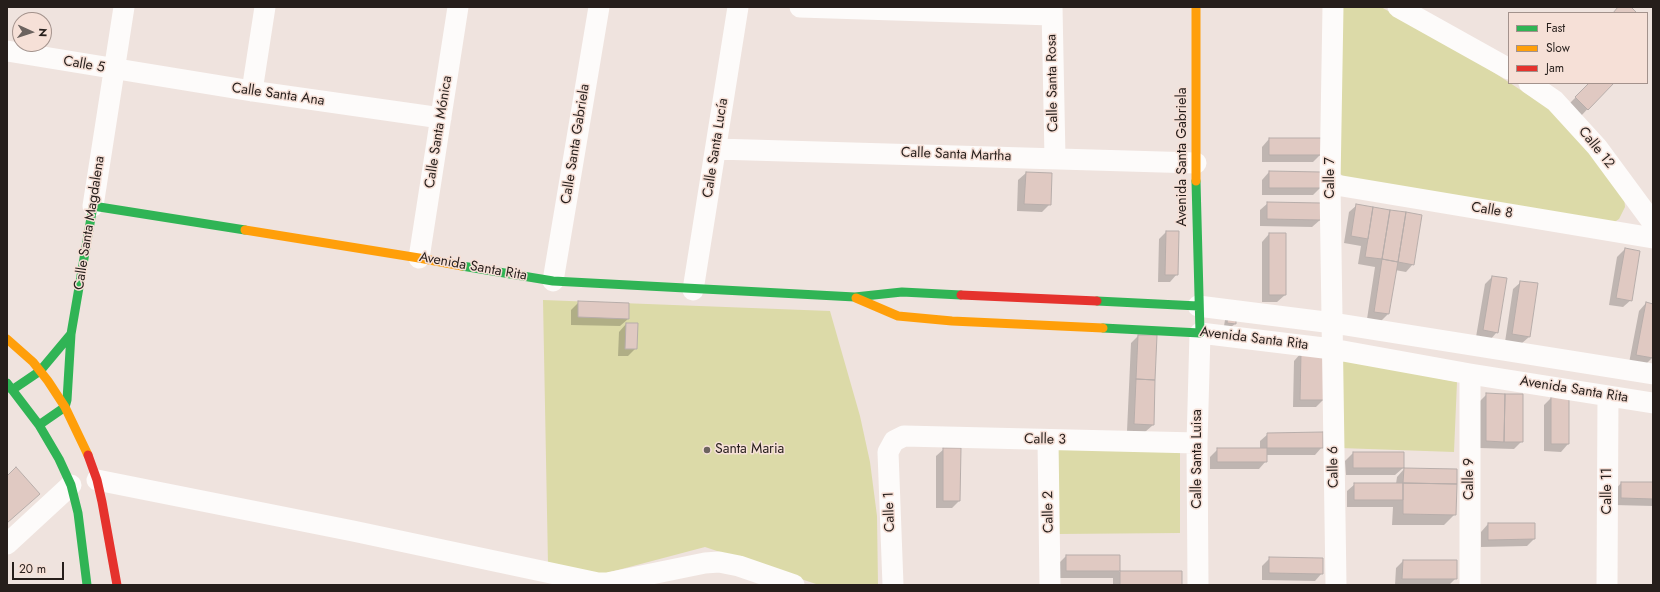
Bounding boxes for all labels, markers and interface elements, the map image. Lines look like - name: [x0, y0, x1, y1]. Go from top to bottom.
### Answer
- north arrow: [12, 12, 52, 52]
- legend: [1508, 12, 1648, 84]
- text: Fast: [1546, 19, 1565, 37]
- text: N: [35, 28, 51, 37]
- street label: Calle Santa Rosa: [1044, 34, 1062, 132]
- text: Slow: [1546, 39, 1570, 57]
- street label: Calle 5: [62, 53, 106, 77]
- text: Jam: [1546, 59, 1564, 77]
- street label: Calle Santa Mónica: [422, 75, 456, 189]
- street label: Calle Santa Ana: [231, 80, 325, 110]
- street label: Calle Santa Gabriela: [558, 83, 594, 205]
- street label: Avenida Santa Gabriela: [1175, 88, 1191, 226]
- street label: Calle Santa Lucía: [700, 97, 732, 199]
- street label: Calle 12: [1574, 124, 1618, 172]
- street label: Calle Santa Martha: [900, 145, 1012, 165]
- street label: Calle Santa Magdalena: [71, 155, 109, 291]
- street label: Calle 7: [1323, 157, 1339, 199]
- street label: Calle 8: [1470, 199, 1514, 223]
- street label: Avenida Santa Rita: [418, 249, 528, 285]
- street label: Avenida Santa Rita: [1199, 324, 1309, 354]
- street label: Avenida Santa Rita: [1519, 373, 1629, 407]
- street label: Calle Santa Luisa: [1190, 409, 1206, 509]
- street label: Calle 3: [1024, 431, 1066, 449]
- place label: Santa Maria: [715, 442, 784, 458]
- marker: Santa Maria: [702, 445, 712, 455]
- street label: Calle 6: [1325, 446, 1343, 488]
- street label: Calle 9: [1462, 458, 1478, 500]
- street label: Calle 11: [1600, 468, 1616, 514]
- street label: Calle 1: [881, 491, 899, 533]
- street label: Calle 2: [1040, 491, 1058, 533]
- scale bar: [14, 554, 66, 580]
- text: 20 m: [19, 560, 46, 578]

